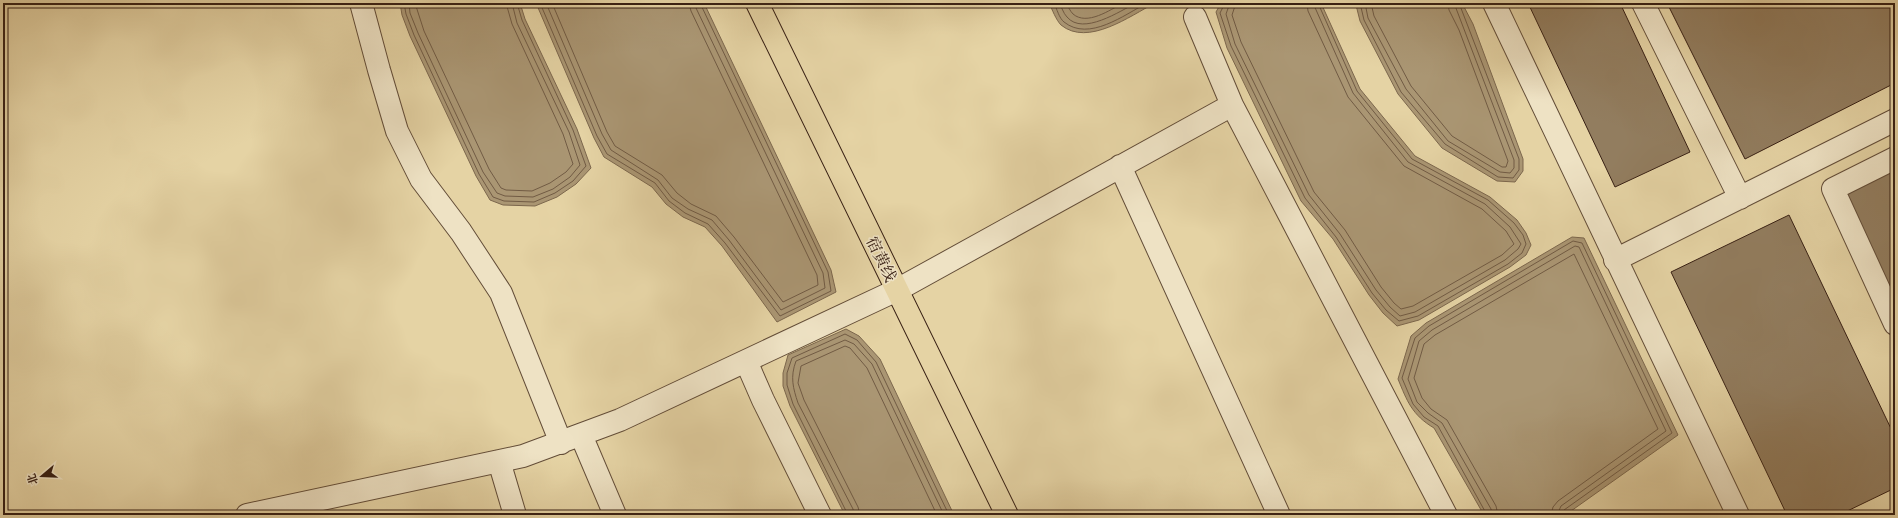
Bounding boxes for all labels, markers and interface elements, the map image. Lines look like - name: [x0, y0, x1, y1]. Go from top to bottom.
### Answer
- street label: 宿黄线: [859, 233, 901, 287]
- north arrow: [22, 456, 62, 496]
- text: 北: [24, 471, 43, 487]

